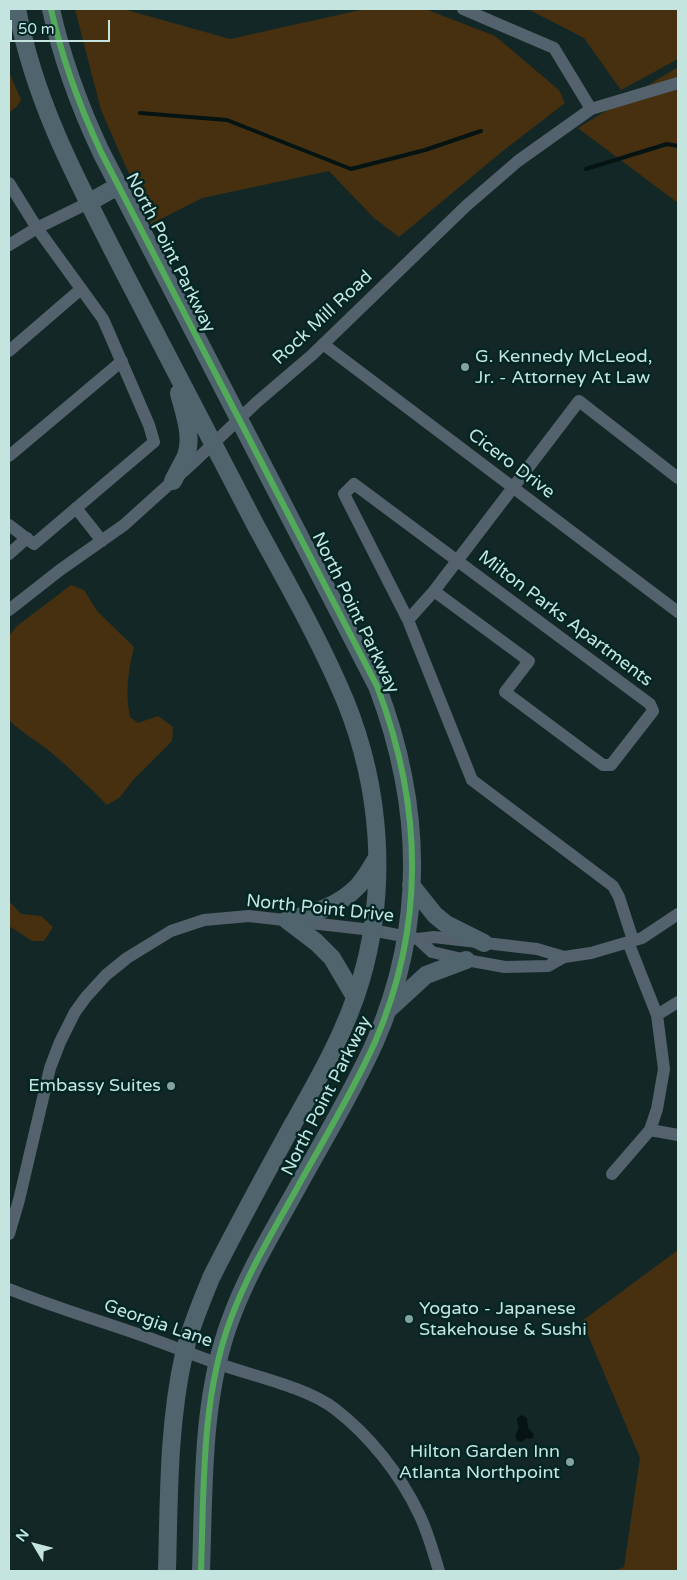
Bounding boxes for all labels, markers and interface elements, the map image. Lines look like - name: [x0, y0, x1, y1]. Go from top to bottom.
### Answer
- scale bar: [12, 10, 112, 42]
- text: 50 m: [18, 20, 55, 38]
- street label: North Point Parkway: [120, 170, 220, 336]
- street label: Rock Mill Road: [269, 266, 377, 370]
- place label: G. Kennedy McLeod, Jr. - Attorney At Law: [475, 346, 652, 388]
- marker: G. Kennedy McLeod, Jr. - Attorney At Law: [459, 361, 471, 373]
- street label: Cicero Drive: [463, 424, 559, 504]
- street label: North Point Parkway: [307, 529, 403, 697]
- street label: Milton Parks Apartments: [474, 546, 656, 692]
- street label: North Point Drive: [245, 890, 395, 928]
- street label: North Point Parkway: [277, 1013, 377, 1179]
- place label: Embassy Suites: [28, 1075, 161, 1097]
- marker: Embassy Suites: [165, 1080, 177, 1092]
- street label: Georgia Lane: [101, 1295, 215, 1353]
- place label: Yogato - Japanese Stakehouse & Sushi: [419, 1298, 587, 1340]
- marker: Yogato - Japanese Stakehouse & Sushi: [403, 1313, 415, 1325]
- place label: Hilton Garden Inn Atlanta Northpoint: [399, 1441, 560, 1484]
- marker: Hilton Garden Inn Atlanta Northpoint: [564, 1456, 576, 1468]
- north arrow: [10, 1520, 60, 1570]
- text: N: [12, 1526, 33, 1545]

